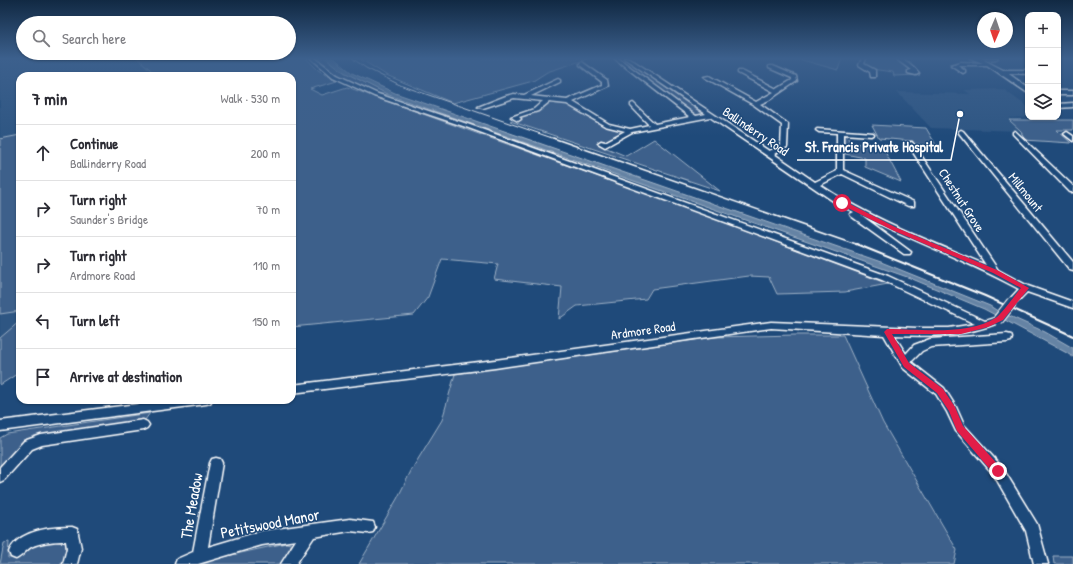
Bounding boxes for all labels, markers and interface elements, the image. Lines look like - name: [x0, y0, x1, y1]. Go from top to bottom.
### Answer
- north arrow: [977, 12, 1013, 48]
- map controls: [1025, 12, 1061, 120]
- button: +: [1025, 12, 1061, 48]
- search box: [16, 16, 296, 60]
- icon: search: [30, 27, 52, 49]
- text: Search here: [62, 28, 126, 49]
- button: −: [1025, 48, 1061, 84]
- button: layers: [1025, 84, 1061, 120]
- text: 7 min: [32, 87, 67, 110]
- text: Walk · 530 m: [220, 89, 280, 107]
- street label: Ballinderry Road: [719, 102, 793, 160]
- text: Continue: [70, 133, 118, 154]
- callout: St. Francis Private Hospital: [797, 134, 951, 160]
- text: St. Francis Private Hospital: [805, 137, 943, 158]
- icon: ahead: [32, 142, 54, 164]
- text: 200 m: [250, 144, 280, 162]
- text: Ballinderry Road: [70, 154, 146, 172]
- street label: Chestnut Grove: [935, 165, 989, 235]
- street label: Millmount: [1005, 169, 1048, 216]
- text: Turn right: [70, 189, 126, 210]
- route start: [833, 194, 851, 212]
- icon: right: [32, 198, 54, 220]
- text: 70 m: [256, 200, 280, 218]
- text: Saunder's Bridge: [70, 210, 148, 228]
- text: Turn right: [70, 245, 126, 266]
- icon: right: [32, 254, 54, 276]
- text: 110 m: [253, 256, 280, 274]
- text: Ardmore Road: [70, 266, 135, 284]
- icon: left: [32, 310, 54, 332]
- text: Turn left: [70, 310, 120, 331]
- text: 150 m: [252, 312, 280, 330]
- street label: Ardmore Road: [610, 317, 676, 343]
- icon: arrive: [32, 366, 54, 388]
- text: Arrive at destination: [70, 366, 182, 387]
- route end: [989, 462, 1007, 480]
- street label: The Meadow: [174, 471, 208, 541]
- street label: Petitswood Manor: [218, 503, 322, 543]

